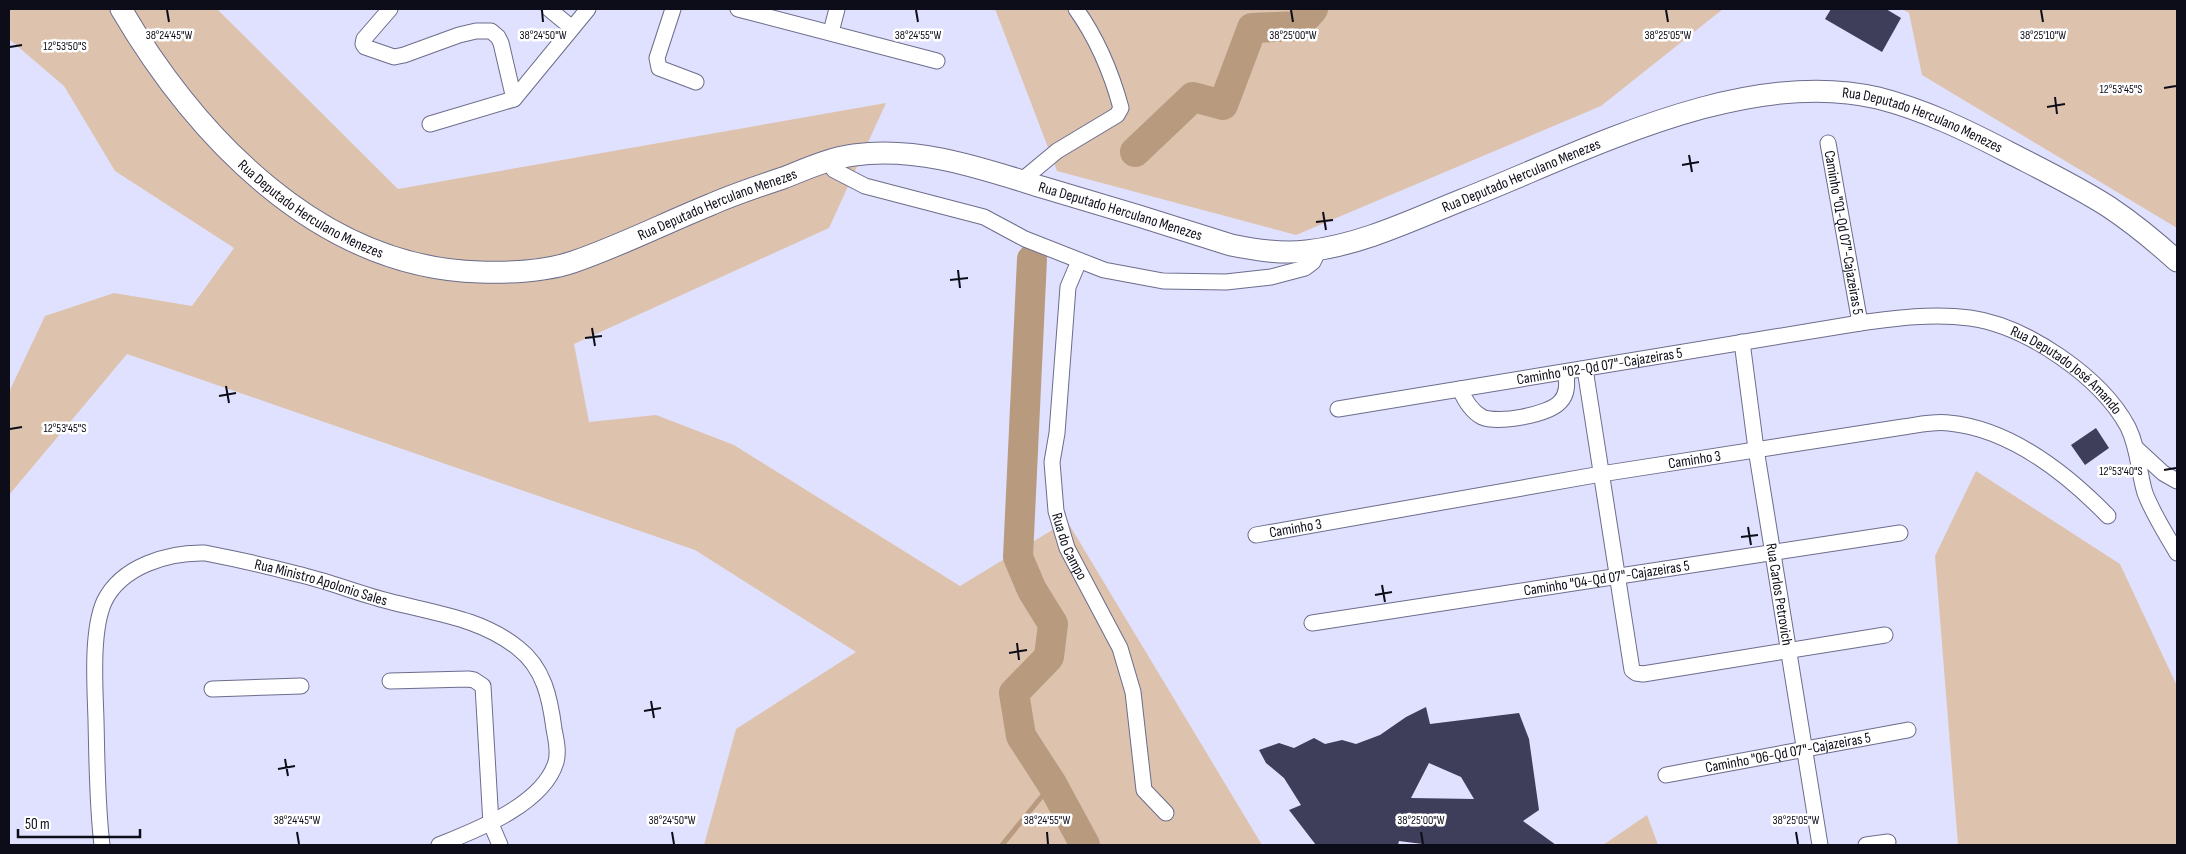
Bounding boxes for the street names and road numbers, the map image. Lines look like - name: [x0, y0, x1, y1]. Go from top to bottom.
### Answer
- street label: Rua Deputado Herculano Menezes: [1841, 83, 2006, 158]
- street label: Rua Deputado Herculano Menezes: [1439, 135, 1603, 217]
- street label: Caminho "01-Qd 07"-Cajazeiras 5: [1819, 149, 1867, 316]
- street label: Rua Deputado Herculano Menezes: [234, 156, 386, 263]
- street label: Rua Deputado Herculano Menezes: [635, 164, 800, 245]
- street label: Rua Deputado Herculano Menezes: [1036, 178, 1205, 245]
- street label: Rua Deputado José Amando: [2007, 322, 2126, 418]
- street label: Caminho "02-Qd 07"-Cajazeiras 5: [1515, 343, 1684, 389]
- street label: Caminho 3: [1667, 446, 1722, 473]
- street label: Rua do Campo: [1047, 511, 1091, 583]
- street label: Caminho 3: [1268, 515, 1323, 542]
- street label: Rua Carlos Petrovich: [1761, 542, 1797, 647]
- street label: Rua Ministro Apolonio Sales: [253, 555, 389, 610]
- street label: Caminho "04-Qd 07"-Cajazeiras 5: [1522, 556, 1691, 600]
- street label: Caminho "06-Qd 07"-Cajazeiras 5: [1704, 728, 1872, 778]

